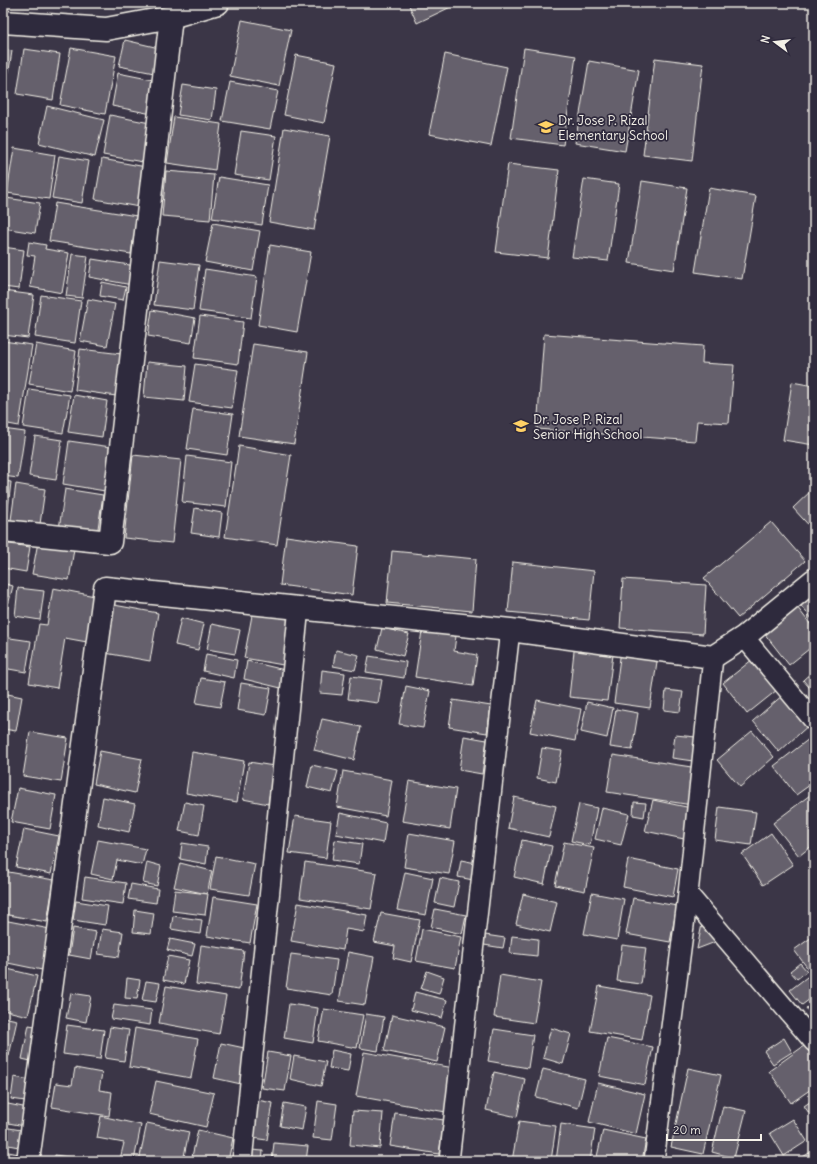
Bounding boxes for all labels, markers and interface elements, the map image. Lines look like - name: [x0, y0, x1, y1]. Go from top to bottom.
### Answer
- north arrow: [755, 22, 795, 62]
- text: N: [758, 34, 773, 45]
- place label: Dr. Jose P. Rizal Elementary School: [558, 112, 668, 144]
- school or university icon: Dr. Jose P. Rizal Elementary School: [537, 118, 555, 136]
- place label: Dr. Jose P. Rizal Senior High School: [533, 411, 642, 443]
- school or university icon: Dr. Jose P. Rizal Senior High School: [512, 417, 530, 435]
- scale bar: [667, 1116, 761, 1142]
- text: 20 m: [673, 1122, 701, 1137]

